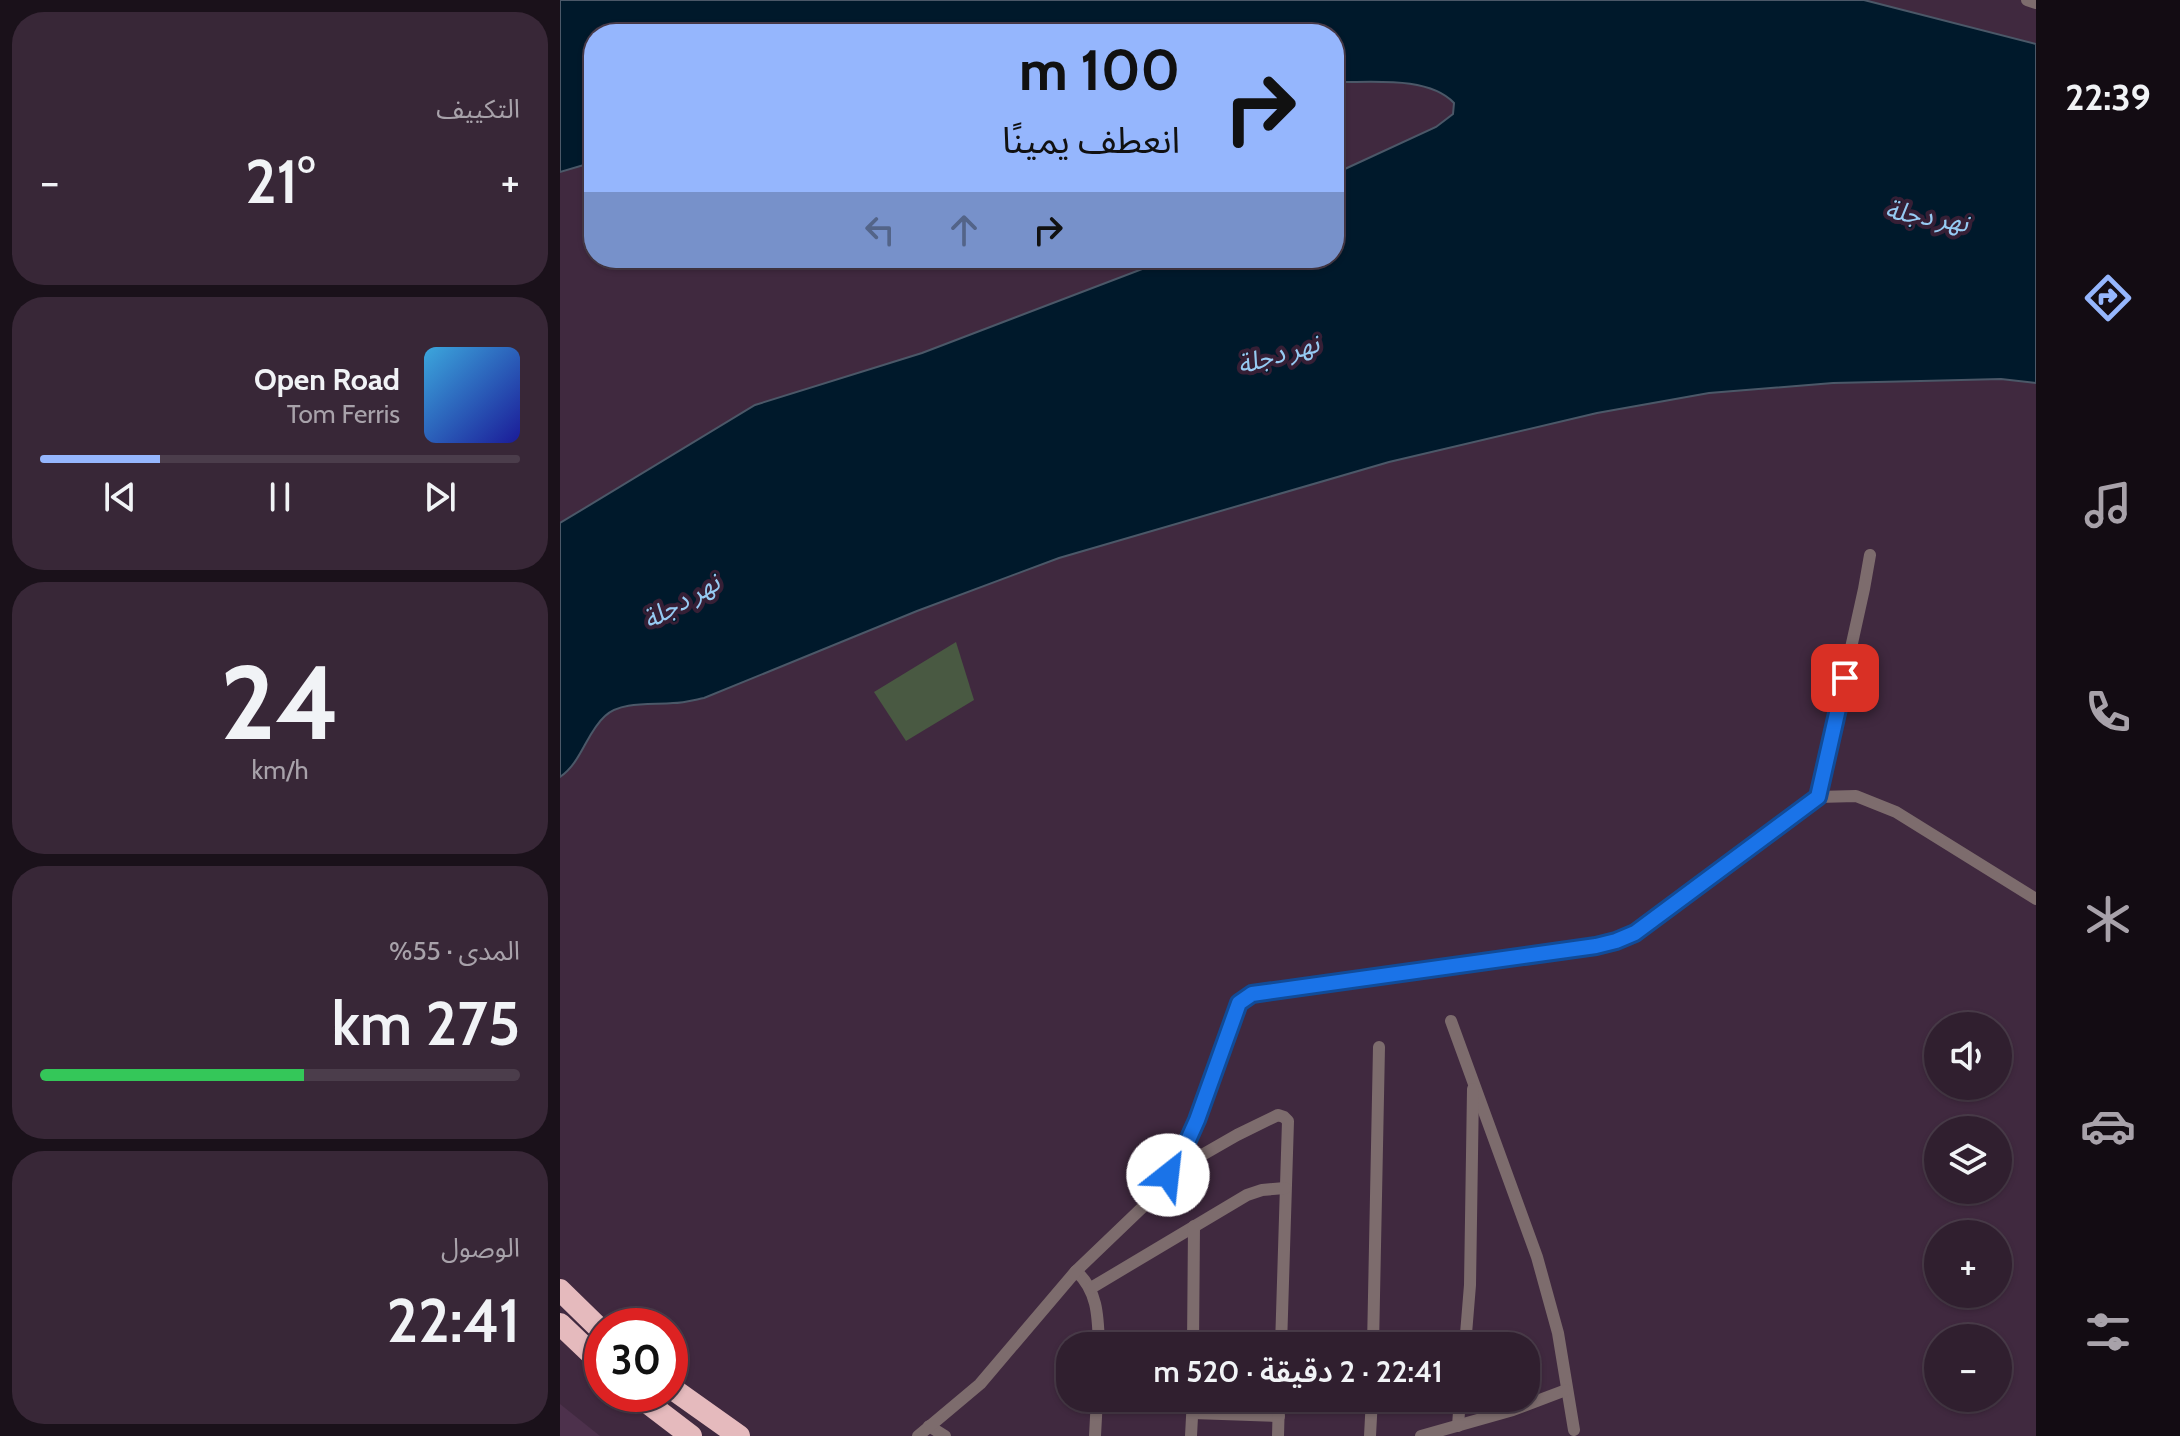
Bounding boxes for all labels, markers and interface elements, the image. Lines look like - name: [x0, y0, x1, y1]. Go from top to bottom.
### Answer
- text: 100 m: [1019, 36, 1180, 104]
- icon: right: [1208, 56, 1312, 160]
- text: 22:39: [2065, 75, 2151, 119]
- text: التكييف: [436, 93, 520, 125]
- text: انعطف يمينًا: [1002, 118, 1180, 162]
- text: 21°: [245, 145, 315, 218]
- text: −: [40, 155, 59, 208]
- text: +: [501, 155, 520, 208]
- water label: نهر دجلة: [1883, 193, 1973, 239]
- icon: left: [858, 208, 902, 252]
- icon: ahead: [942, 208, 986, 252]
- icon: right: [1026, 208, 1070, 252]
- icon: directions: [2080, 270, 2136, 326]
- water label: نهر دجلة: [1233, 326, 1325, 381]
- text: Open Road: [254, 361, 400, 398]
- text: Tom Ferris: [287, 398, 400, 430]
- icon: previous: [98, 475, 142, 519]
- icon: pause: [258, 475, 302, 519]
- icon: next: [418, 475, 462, 519]
- icon: music: [2080, 477, 2136, 533]
- water label: نهر دجلة: [637, 565, 727, 636]
- text: 24: [220, 639, 340, 765]
- pin: [1811, 644, 1879, 712]
- icon: arrive: [1823, 656, 1867, 700]
- icon: phone: [2080, 684, 2136, 740]
- text: km/h: [252, 754, 308, 786]
- icon: climate: [2080, 891, 2136, 947]
- text: المدى · 55%: [389, 935, 520, 967]
- text: 275 km: [331, 987, 520, 1060]
- map controls: [1924, 1012, 2012, 1412]
- button: sound: [1924, 1012, 2012, 1100]
- icon: car: [2080, 1098, 2136, 1154]
- button: layers: [1924, 1116, 2012, 1204]
- position arrow: [1126, 1133, 1210, 1217]
- button: +: [1924, 1220, 2012, 1308]
- text: الوصول: [441, 1232, 520, 1264]
- text: 22:41: [387, 1284, 520, 1357]
- icon: filters: [2080, 1304, 2136, 1360]
- speed limit sign: 30: [584, 1308, 688, 1412]
- button: −: [1924, 1324, 2012, 1412]
- text: 22:41 · 2 دقيقة · 520 m: [1153, 1353, 1443, 1390]

